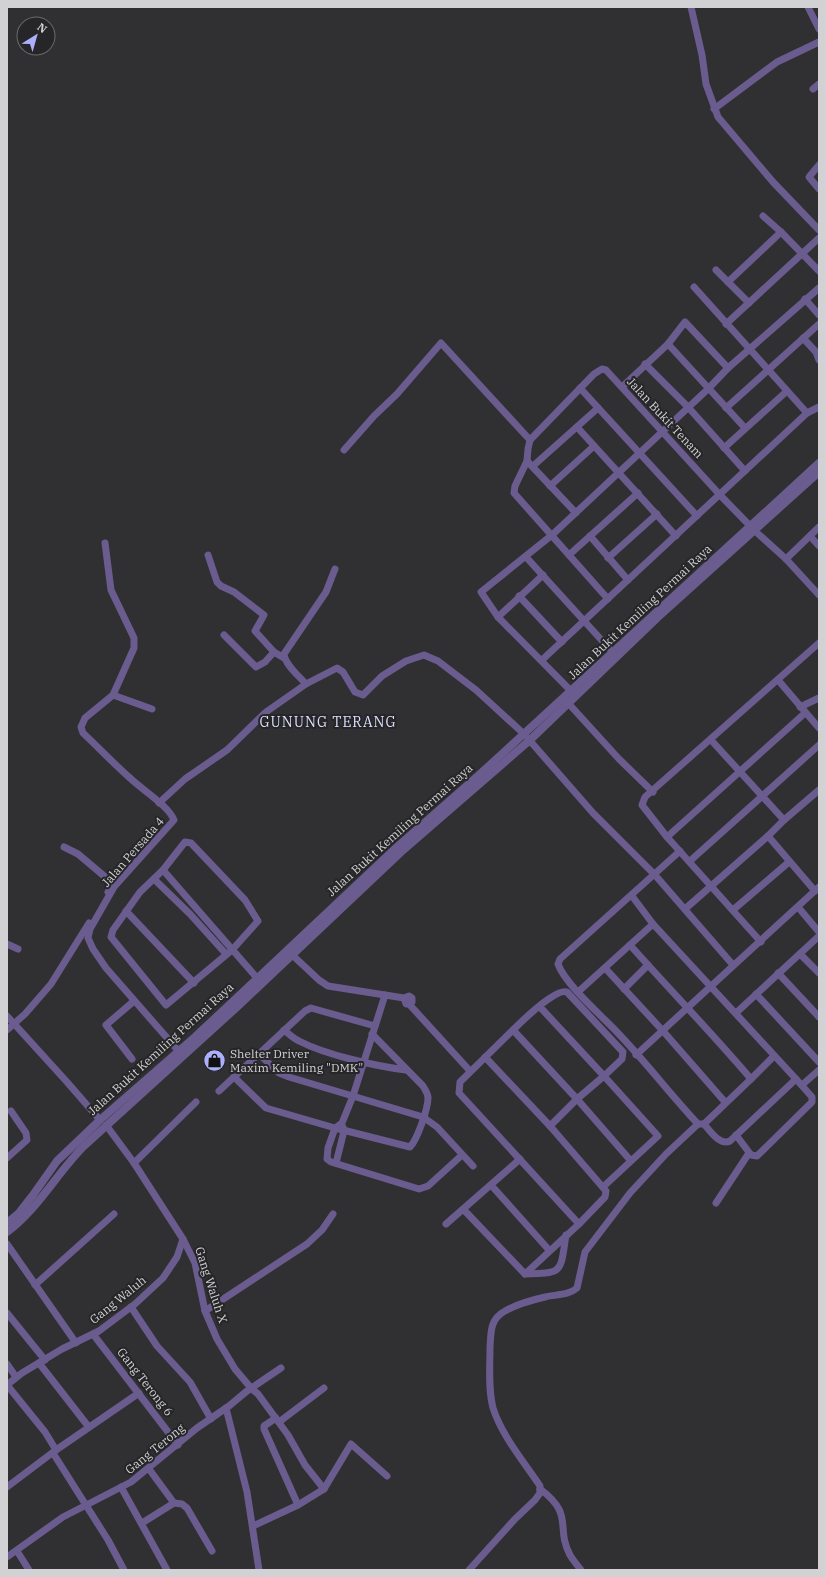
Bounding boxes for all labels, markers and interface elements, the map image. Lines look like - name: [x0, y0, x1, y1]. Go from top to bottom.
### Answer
- north arrow: [16, 16, 56, 56]
- text: N: [34, 20, 50, 36]
- street label: Jalan Bukit Tenam: [624, 374, 707, 462]
- street label: Jalan Bukit Kemiling Permai Raya: [565, 541, 715, 682]
- district label: GUNUNG TERANG: [259, 713, 397, 731]
- street label: Jalan Bukit Kemiling Permai Raya: [324, 760, 476, 899]
- street label: Jalan Persada 4: [98, 814, 167, 890]
- street label: Jalan Bukit Kemiling Permai Raya: [85, 979, 237, 1118]
- place label: Shelter Driver Maxim Kemiling "DMK": [230, 1046, 363, 1075]
- shop icon: Shelter Driver Maxim Kemiling "DMK": [202, 1048, 228, 1074]
- street label: Gang Waluh X: [192, 1245, 231, 1325]
- street label: Gang Waluh: [86, 1272, 149, 1327]
- street label: Gang Terong 6: [114, 1345, 177, 1419]
- street label: Gang Terong: [122, 1420, 188, 1477]

